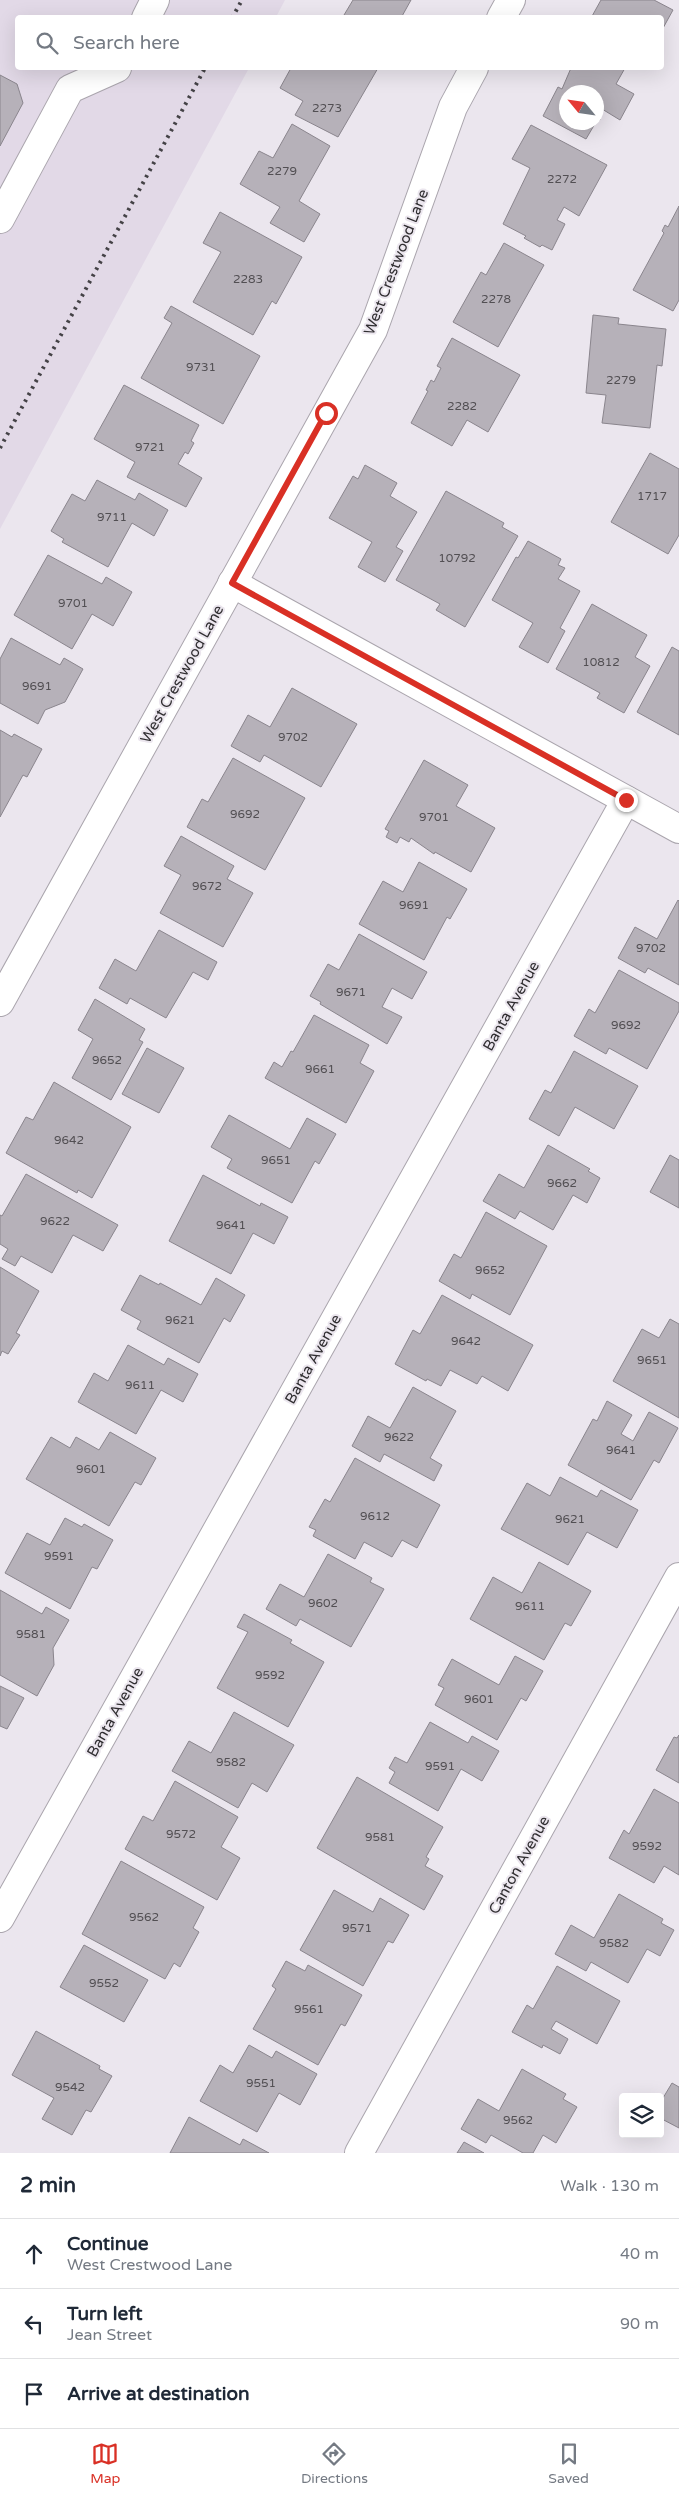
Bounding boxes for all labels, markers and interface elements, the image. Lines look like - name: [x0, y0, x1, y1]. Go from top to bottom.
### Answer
- search box: [15, 15, 664, 70]
- icon: search: [33, 29, 61, 57]
- text: Search here: [73, 32, 180, 54]
- north arrow: [559, 85, 604, 130]
- house number: 2273: [312, 101, 342, 115]
- house number: 2279: [267, 164, 297, 178]
- house number: 2272: [547, 172, 577, 186]
- street label: West Crestwood Lane: [360, 186, 432, 338]
- house number: 2283: [233, 272, 263, 286]
- house number: 2278: [481, 292, 511, 306]
- house number: 9731: [186, 360, 216, 374]
- house number: 2279: [606, 373, 636, 387]
- house number: 2282: [447, 399, 477, 413]
- route start: [315, 402, 338, 425]
- house number: 9721: [135, 440, 165, 454]
- house number: 1717: [637, 489, 667, 503]
- house number: 9711: [97, 510, 127, 524]
- house number: 10792: [438, 551, 476, 565]
- house number: 9701: [58, 596, 88, 610]
- street label: West Crestwood Lane: [137, 602, 227, 746]
- house number: 10812: [582, 655, 620, 669]
- house number: 9691: [22, 679, 52, 693]
- house number: 9702: [278, 730, 308, 744]
- route end: [615, 789, 638, 812]
- house number: 9692: [230, 807, 260, 821]
- house number: 9701: [419, 810, 449, 824]
- house number: 9672: [192, 879, 222, 893]
- house number: 9691: [399, 898, 429, 912]
- house number: 9702: [636, 941, 666, 955]
- street label: Banta Avenue: [479, 958, 543, 1054]
- house number: 9671: [336, 985, 366, 999]
- house number: 9692: [611, 1018, 641, 1032]
- house number: 9652: [92, 1053, 122, 1067]
- house number: 9661: [305, 1062, 335, 1076]
- house number: 9642: [54, 1133, 84, 1147]
- house number: 9651: [261, 1153, 291, 1167]
- house number: 9662: [547, 1176, 577, 1190]
- house number: 9622: [40, 1214, 70, 1228]
- house number: 9641: [216, 1218, 246, 1232]
- house number: 9652: [475, 1263, 505, 1277]
- street label: Banta Avenue: [281, 1311, 345, 1407]
- house number: 9621: [165, 1313, 195, 1327]
- house number: 9642: [451, 1334, 481, 1348]
- house number: 9651: [637, 1353, 667, 1367]
- house number: 9611: [125, 1378, 155, 1392]
- house number: 9622: [384, 1430, 414, 1444]
- house number: 9641: [606, 1443, 636, 1457]
- house number: 9601: [76, 1462, 106, 1476]
- house number: 9612: [360, 1509, 390, 1523]
- house number: 9621: [555, 1512, 585, 1526]
- house number: 9591: [44, 1549, 74, 1563]
- house number: 9602: [308, 1596, 338, 1610]
- house number: 9611: [515, 1599, 545, 1613]
- house number: 9581: [16, 1627, 46, 1641]
- street label: Banta Avenue: [83, 1664, 147, 1760]
- house number: 9592: [255, 1668, 285, 1682]
- house number: 9601: [464, 1692, 494, 1706]
- house number: 9582: [216, 1755, 246, 1769]
- house number: 9591: [425, 1759, 455, 1773]
- street label: Canton Avenue: [485, 1813, 553, 1917]
- house number: 9572: [166, 1827, 196, 1841]
- house number: 9581: [365, 1830, 395, 1844]
- house number: 9592: [632, 1839, 662, 1853]
- house number: 9562: [129, 1910, 159, 1924]
- house number: 9571: [342, 1921, 372, 1935]
- house number: 9582: [599, 1936, 629, 1950]
- house number: 9552: [89, 1976, 119, 1990]
- house number: 9561: [294, 2002, 324, 2016]
- house number: 9551: [246, 2076, 276, 2090]
- house number: 9542: [55, 2080, 85, 2094]
- map controls: [619, 2093, 664, 2138]
- button: layers: [619, 2093, 664, 2138]
- house number: 9562: [503, 2113, 533, 2127]
- text: 2 min: [20, 2173, 76, 2198]
- text: Walk · 130 m: [560, 2176, 659, 2196]
- text: Continue: [67, 2233, 149, 2255]
- icon: ahead: [20, 2240, 48, 2268]
- text: 40 m: [620, 2244, 659, 2264]
- text: West Crestwood Lane: [67, 2255, 232, 2275]
- text: Turn left: [67, 2303, 143, 2325]
- icon: left: [20, 2310, 48, 2338]
- text: 90 m: [620, 2314, 659, 2334]
- text: Jean Street: [67, 2325, 152, 2345]
- icon: arrive: [20, 2380, 48, 2408]
- text: Arrive at destination: [67, 2383, 250, 2405]
- tab: Map: [90, 2440, 120, 2487]
- tab: Directions: [301, 2440, 368, 2487]
- tab: Saved: [548, 2440, 589, 2487]

